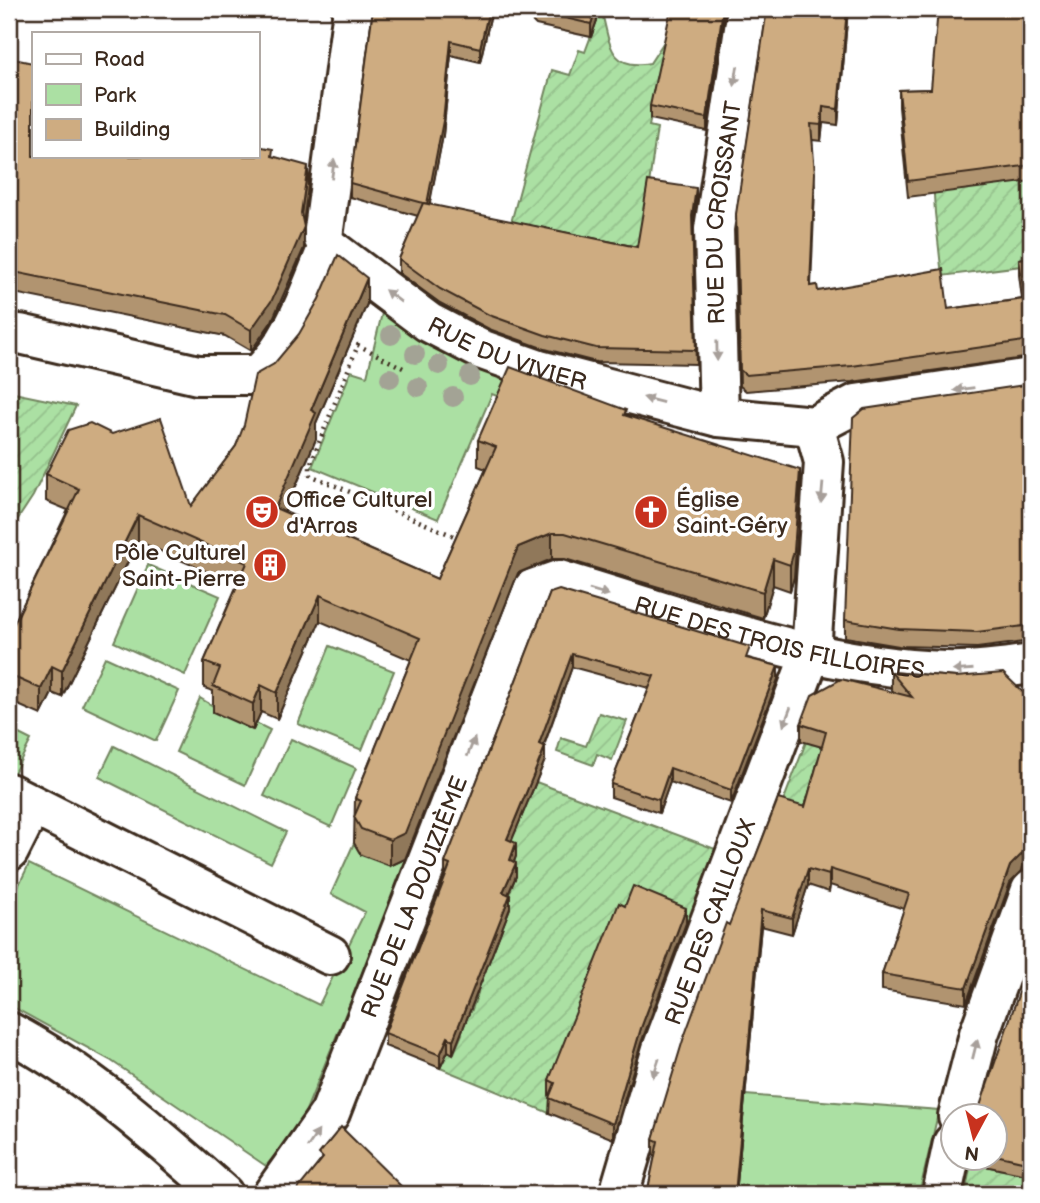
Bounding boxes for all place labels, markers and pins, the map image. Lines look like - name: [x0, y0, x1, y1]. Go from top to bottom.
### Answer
- place label: Office Culturel d'Arras: [286, 486, 433, 540]
- place label: Église Saint-Géry: [676, 486, 788, 540]
- theatre icon: Office Culturel d'Arras: [243, 493, 281, 531]
- church icon: Église Saint-Géry: [632, 493, 670, 531]
- place label: Pôle Culturel Saint-Pierre: [114, 539, 246, 593]
- building icon: Pôle Culturel Saint-Pierre: [251, 546, 289, 584]

